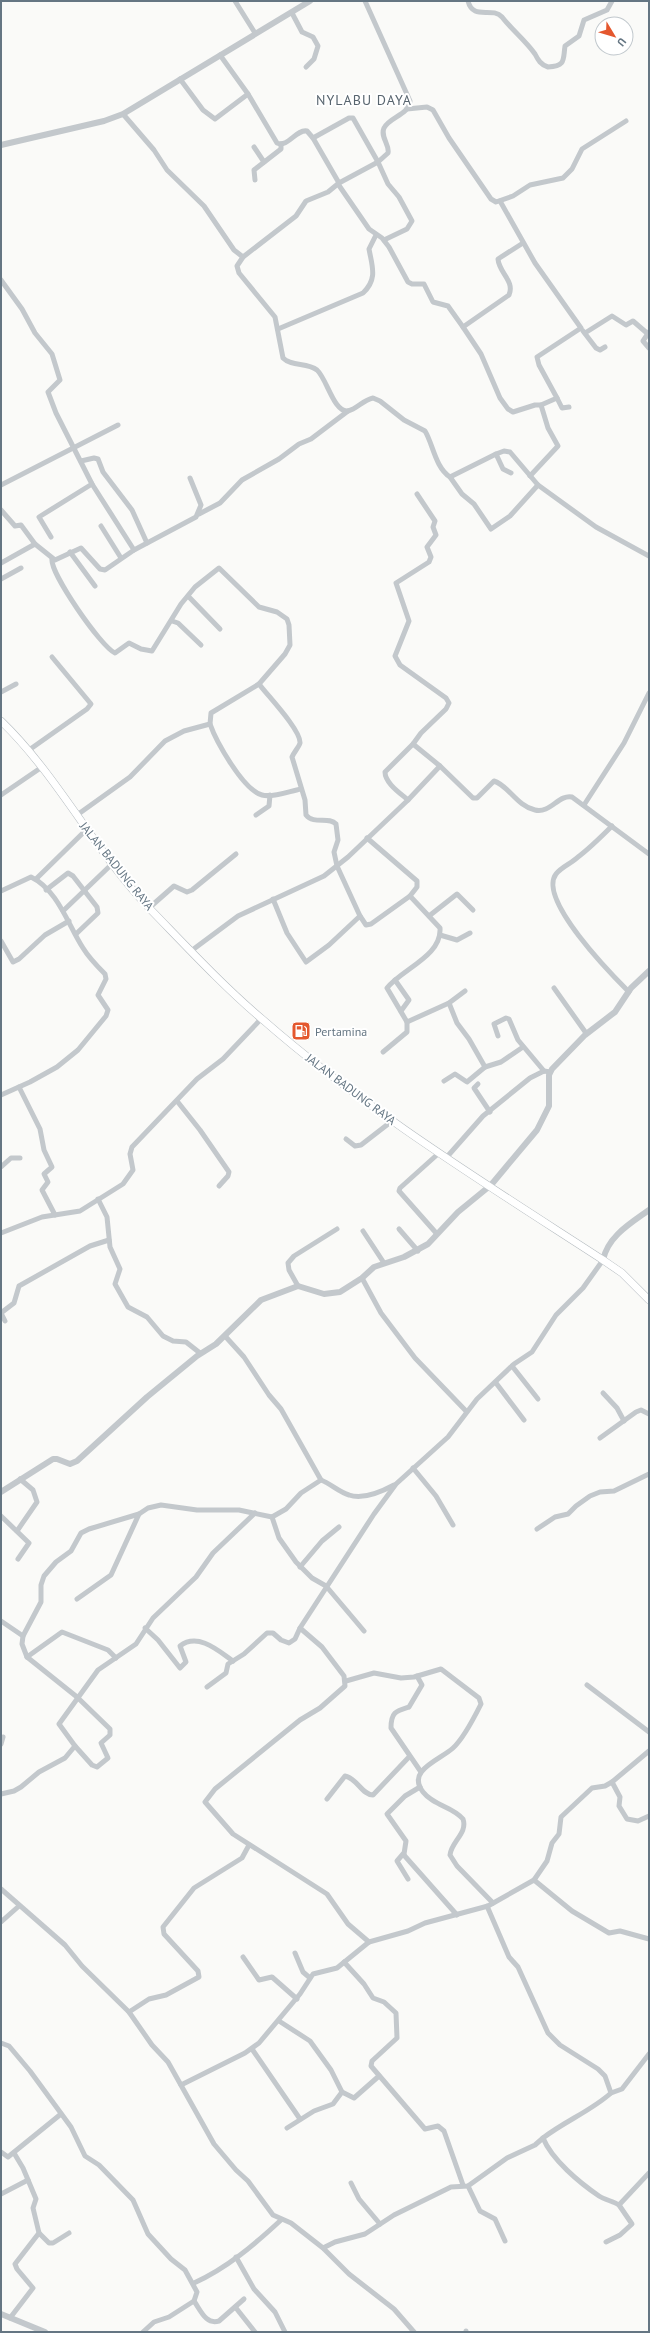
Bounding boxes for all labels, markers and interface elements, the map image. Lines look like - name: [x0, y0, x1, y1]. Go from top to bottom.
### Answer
- north arrow: [594, 16, 634, 56]
- text: U: [614, 35, 630, 49]
- district label: NYLABU DAYA: [316, 91, 412, 109]
- street label: JALAN BADUNG RAYA: [76, 818, 157, 913]
- fuel station icon: Pertamina: [290, 1020, 312, 1042]
- place label: Pertamina: [315, 1024, 367, 1039]
- street label: JALAN BADUNG RAYA: [302, 1050, 399, 1128]

